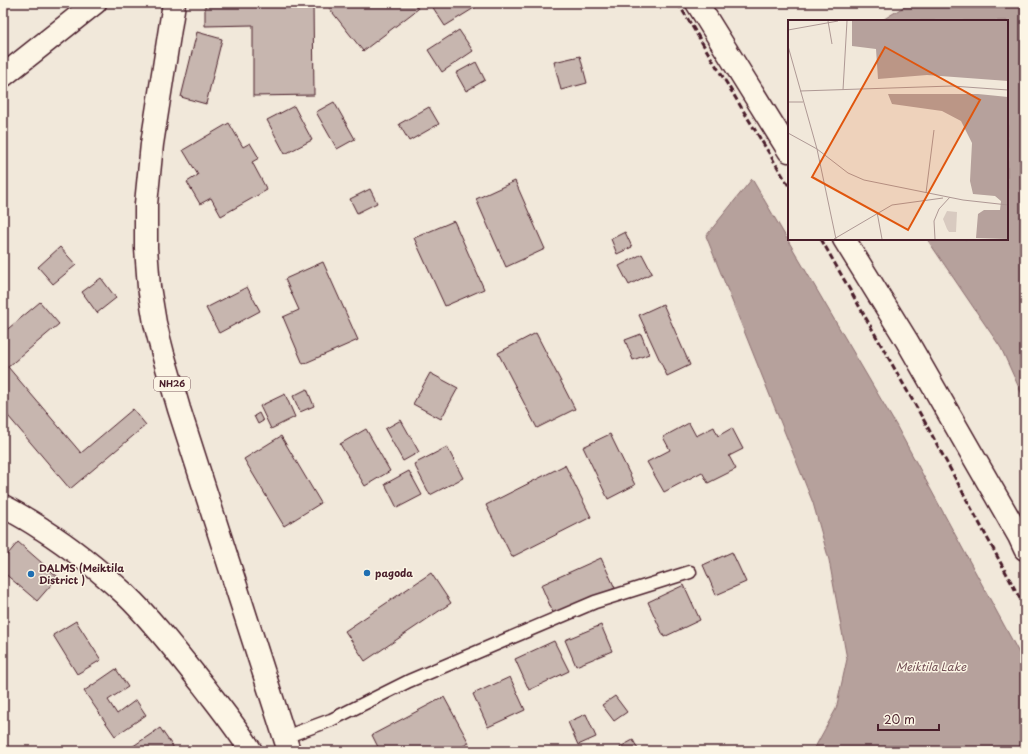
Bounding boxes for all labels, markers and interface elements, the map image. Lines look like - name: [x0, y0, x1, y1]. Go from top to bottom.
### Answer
- inset map: [788, 20, 1008, 240]
- road number: NH26: [154, 377, 190, 391]
- place label: DALMS (Meiktila District ): [39, 560, 124, 587]
- place label: pagoda: [375, 565, 413, 580]
- marker: pagoda: [362, 568, 372, 578]
- marker: DALMS (Meiktila District ): [26, 569, 36, 579]
- water label: Meiktila Lake: [896, 658, 967, 675]
- scale bar: [878, 706, 939, 732]
- text: 20 m: [884, 710, 915, 728]

